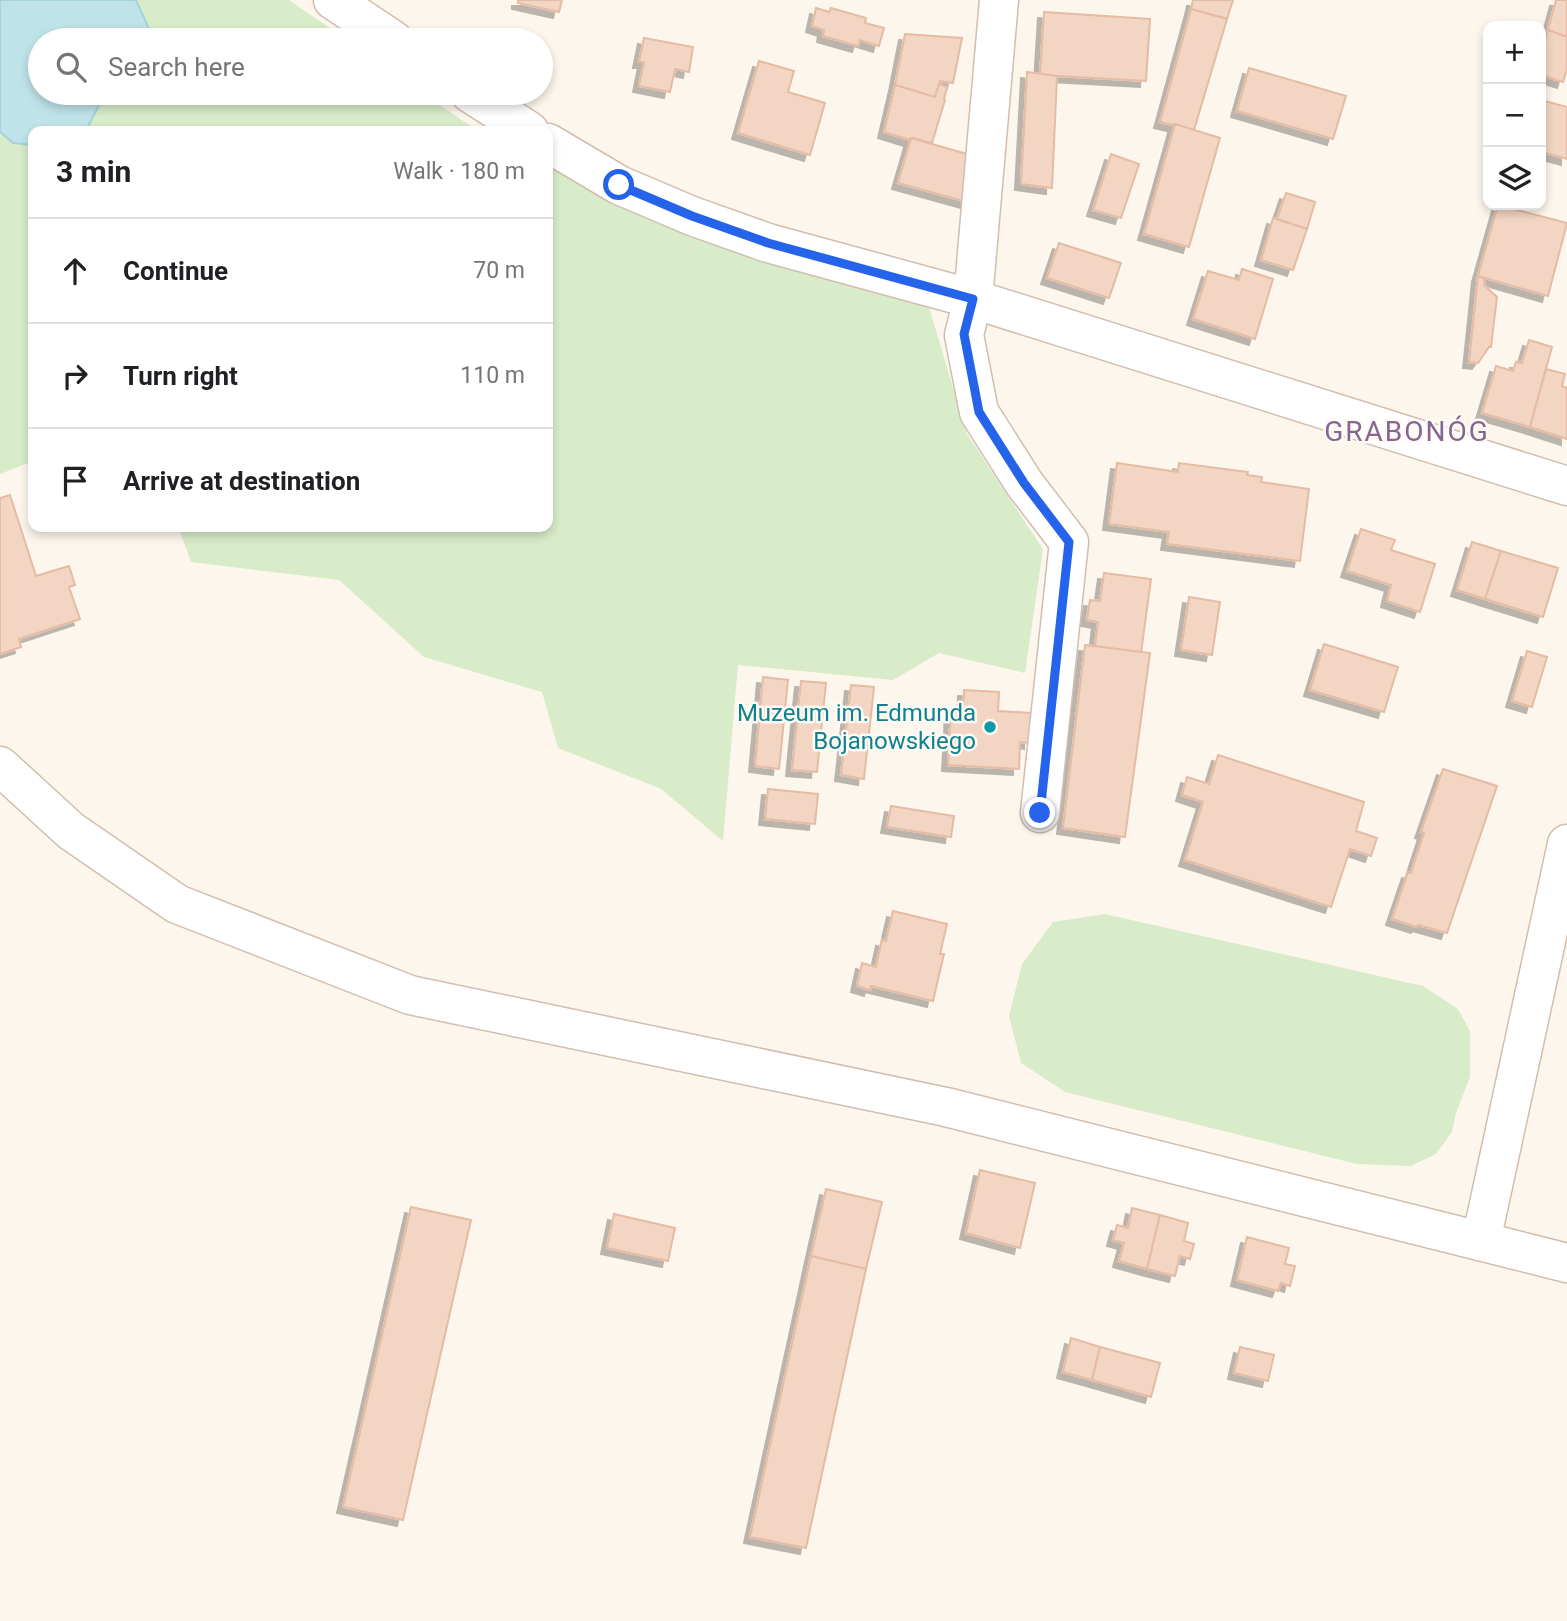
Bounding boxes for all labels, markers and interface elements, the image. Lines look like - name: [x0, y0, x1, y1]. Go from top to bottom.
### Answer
- map controls: [1483, 21, 1546, 210]
- button: +: [1483, 21, 1546, 84]
- search box: [28, 28, 553, 105]
- icon: search: [52, 48, 90, 86]
- text: Search here: [108, 52, 245, 82]
- button: −: [1483, 84, 1546, 147]
- button: layers: [1483, 147, 1546, 210]
- text: 3 min: [56, 154, 131, 189]
- text: Walk · 180 m: [393, 158, 525, 185]
- route start: [603, 169, 634, 200]
- icon: ahead: [56, 252, 94, 290]
- text: Continue: [123, 256, 228, 286]
- text: 70 m: [473, 257, 525, 284]
- icon: right: [56, 357, 94, 395]
- text: Turn right: [123, 361, 238, 391]
- text: 110 m: [460, 362, 525, 389]
- district label: GRABONÓG: [1324, 415, 1490, 448]
- icon: arrive: [56, 462, 94, 500]
- text: Arrive at destination: [123, 466, 360, 496]
- place label: Muzeum im. Edmunda Bojanowskiego: [737, 699, 976, 755]
- marker: Muzeum im. Edmunda Bojanowskiego: [982, 719, 998, 735]
- route end: [1024, 797, 1055, 828]

